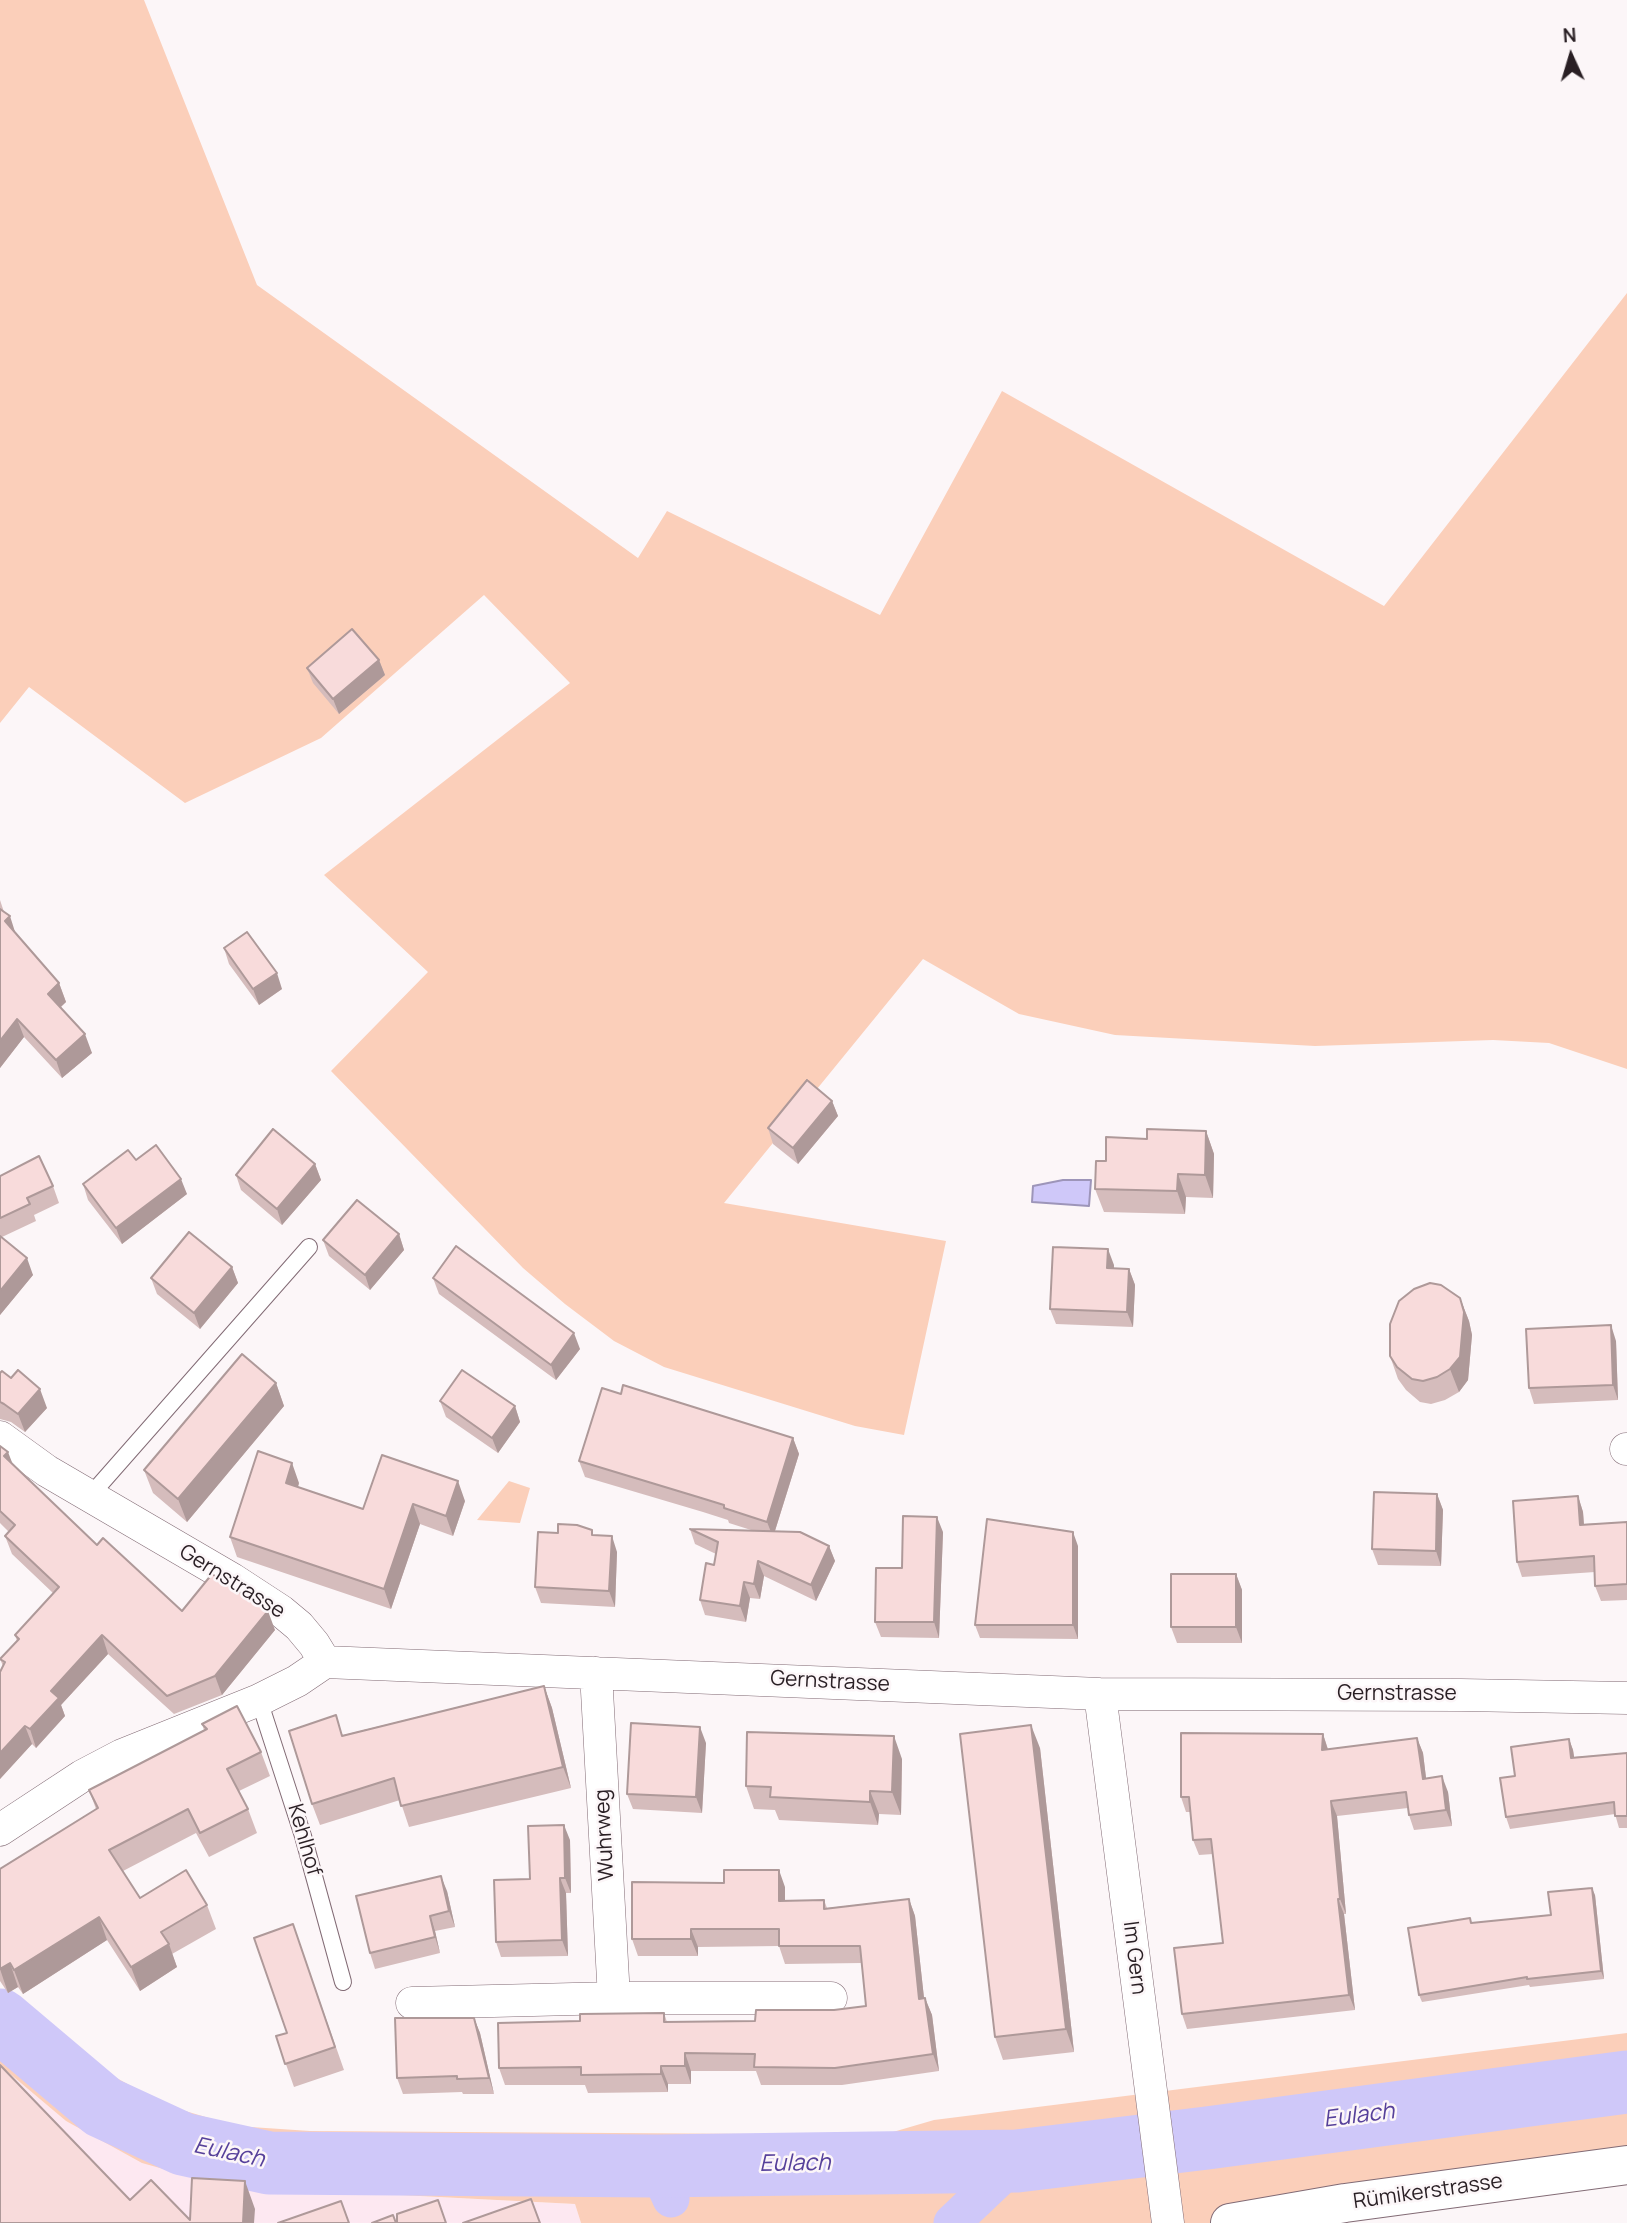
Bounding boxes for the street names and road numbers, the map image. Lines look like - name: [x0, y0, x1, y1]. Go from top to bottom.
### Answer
- street label: Gernstrasse: [175, 1540, 289, 1624]
- street label: Gernstrasse: [770, 1666, 890, 1698]
- street label: Gernstrasse: [1337, 1681, 1457, 1707]
- street label: Wuhrweg: [590, 1788, 620, 1882]
- street label: Kehlhof: [282, 1801, 326, 1879]
- street label: Im Gern: [1117, 1920, 1151, 1996]
- street label: Rümikerstrasse: [1352, 2169, 1504, 2215]

